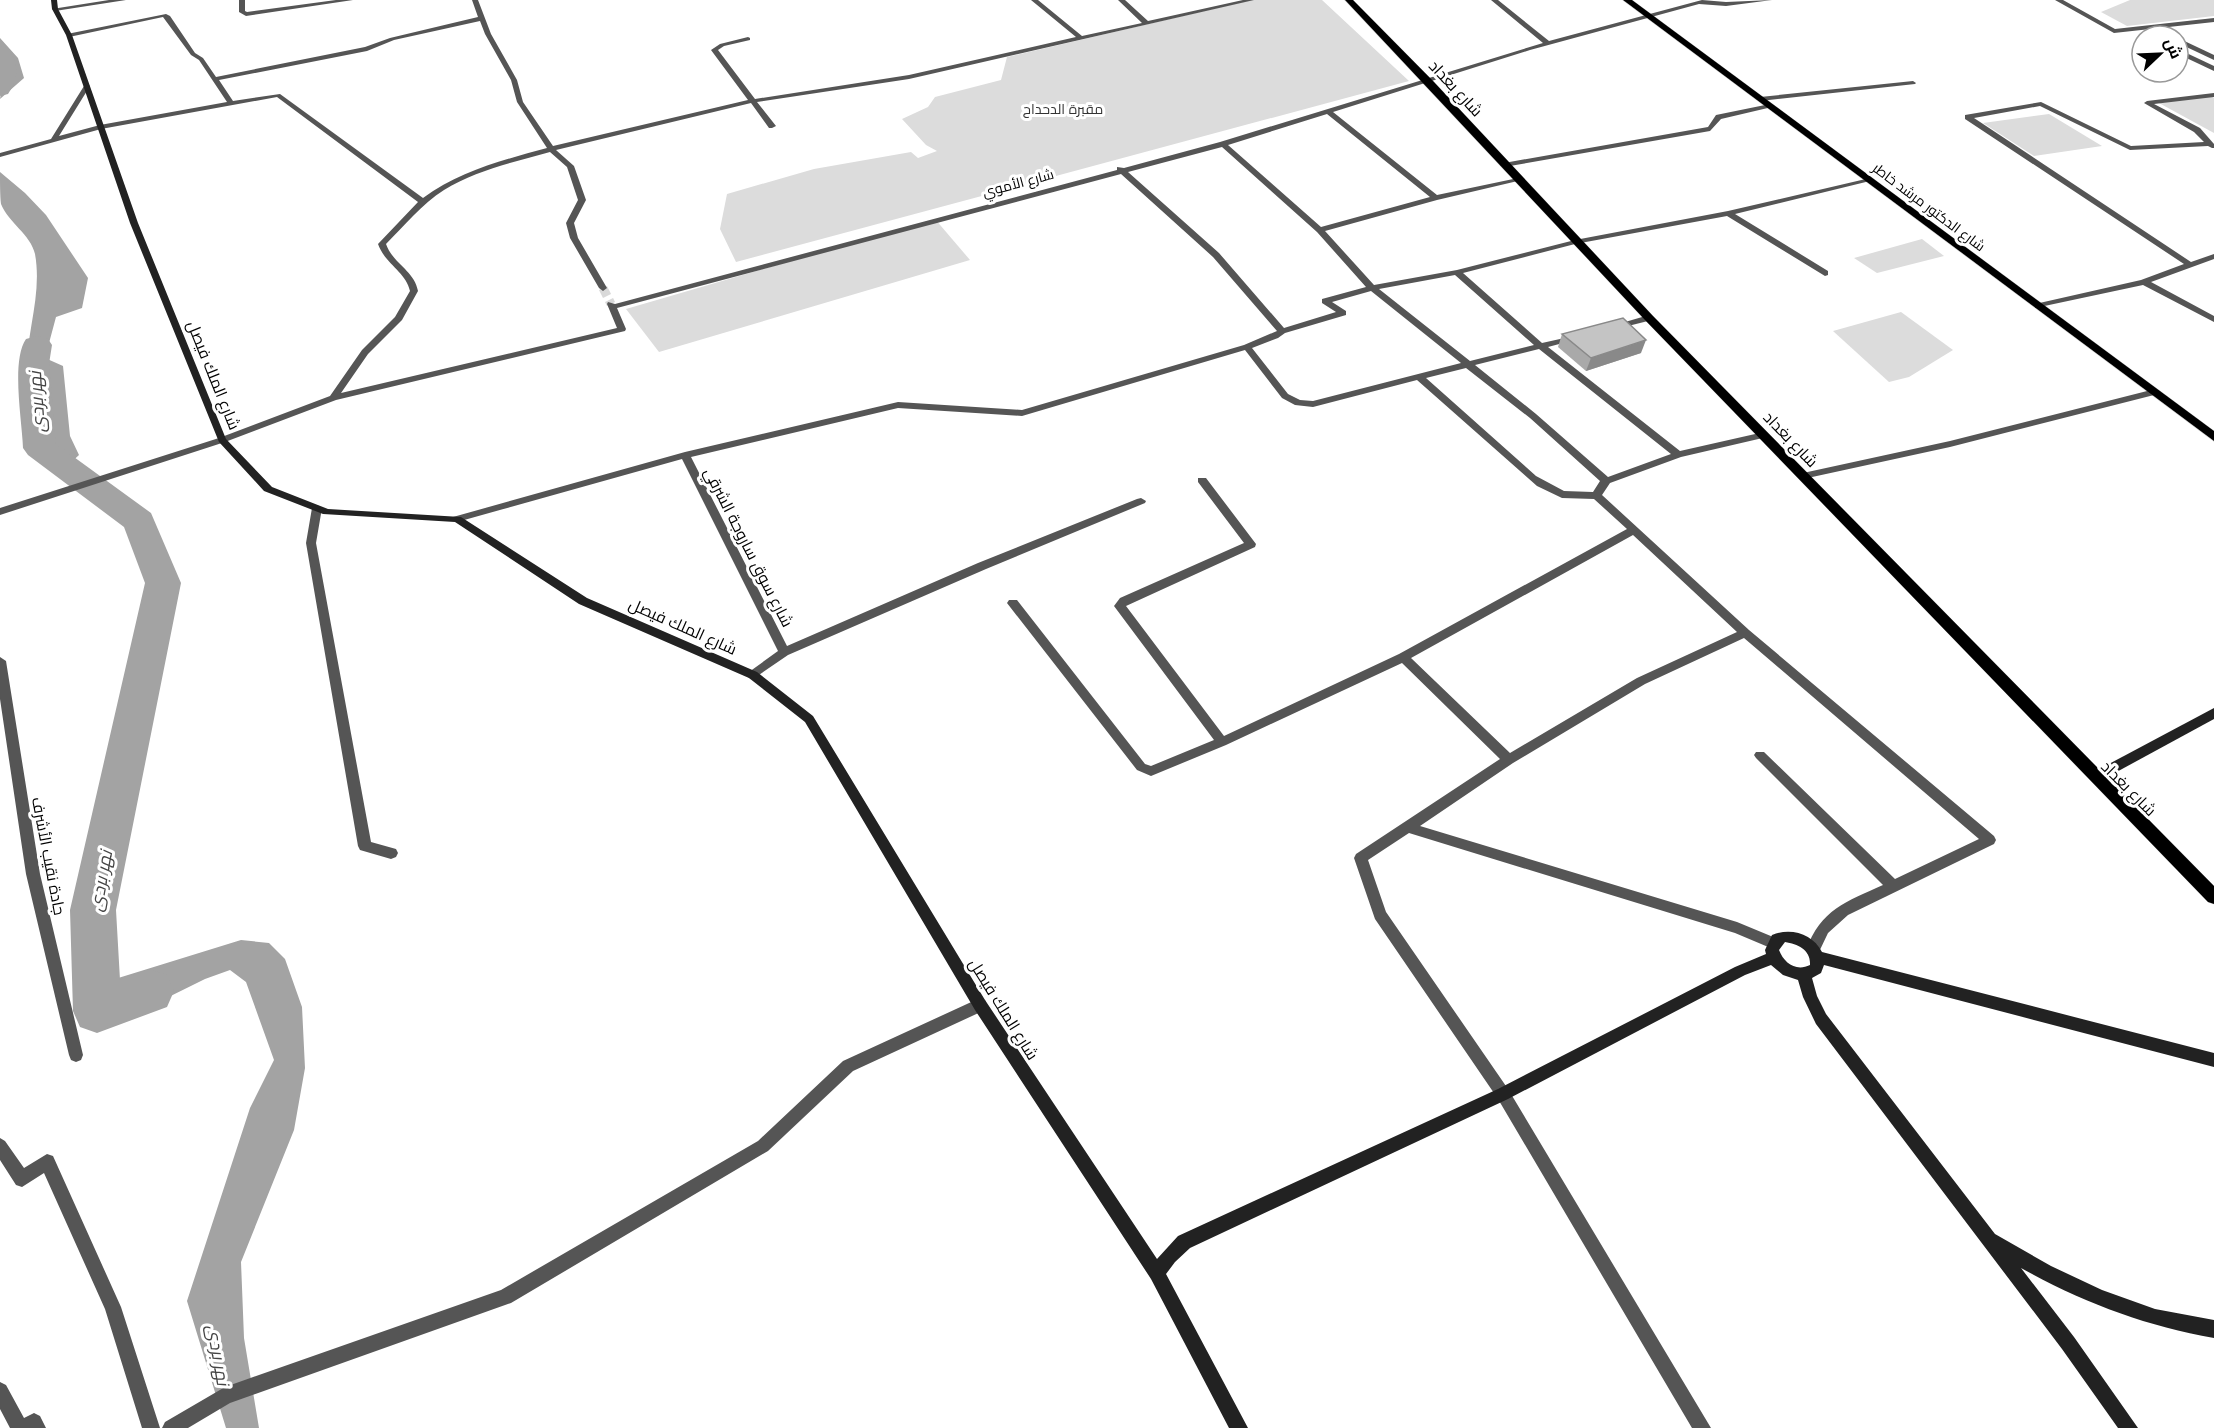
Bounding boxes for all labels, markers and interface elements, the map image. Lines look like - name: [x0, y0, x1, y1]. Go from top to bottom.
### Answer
- north arrow: [2130, 24, 2190, 84]
- text: ش: [2161, 35, 2187, 61]
- street label: شارع بغداد: [1423, 56, 1487, 122]
- park label: مقبرة الدحداح: [1023, 100, 1103, 118]
- street label: شارع الدكتور مرشد خاطر: [1868, 158, 1989, 255]
- street label: شارع الأموي: [980, 165, 1056, 204]
- street label: شارع الملك فيصل: [181, 318, 245, 433]
- water label: نهر بردى: [23, 368, 50, 433]
- street label: شارع بغداد: [1758, 407, 1823, 473]
- street label: شارع سوق ساروجة الشرقي: [697, 464, 798, 632]
- street label: شارع الملك فيصل: [625, 593, 740, 661]
- street label: شارع بغداد: [2096, 756, 2161, 821]
- street label: جادة نقيب الأشرف: [28, 795, 70, 917]
- water label: نهر بردى: [84, 847, 118, 913]
- street label: شارع الملك فيصل: [963, 955, 1043, 1065]
- water label: نهر بردى: [202, 1323, 236, 1389]

